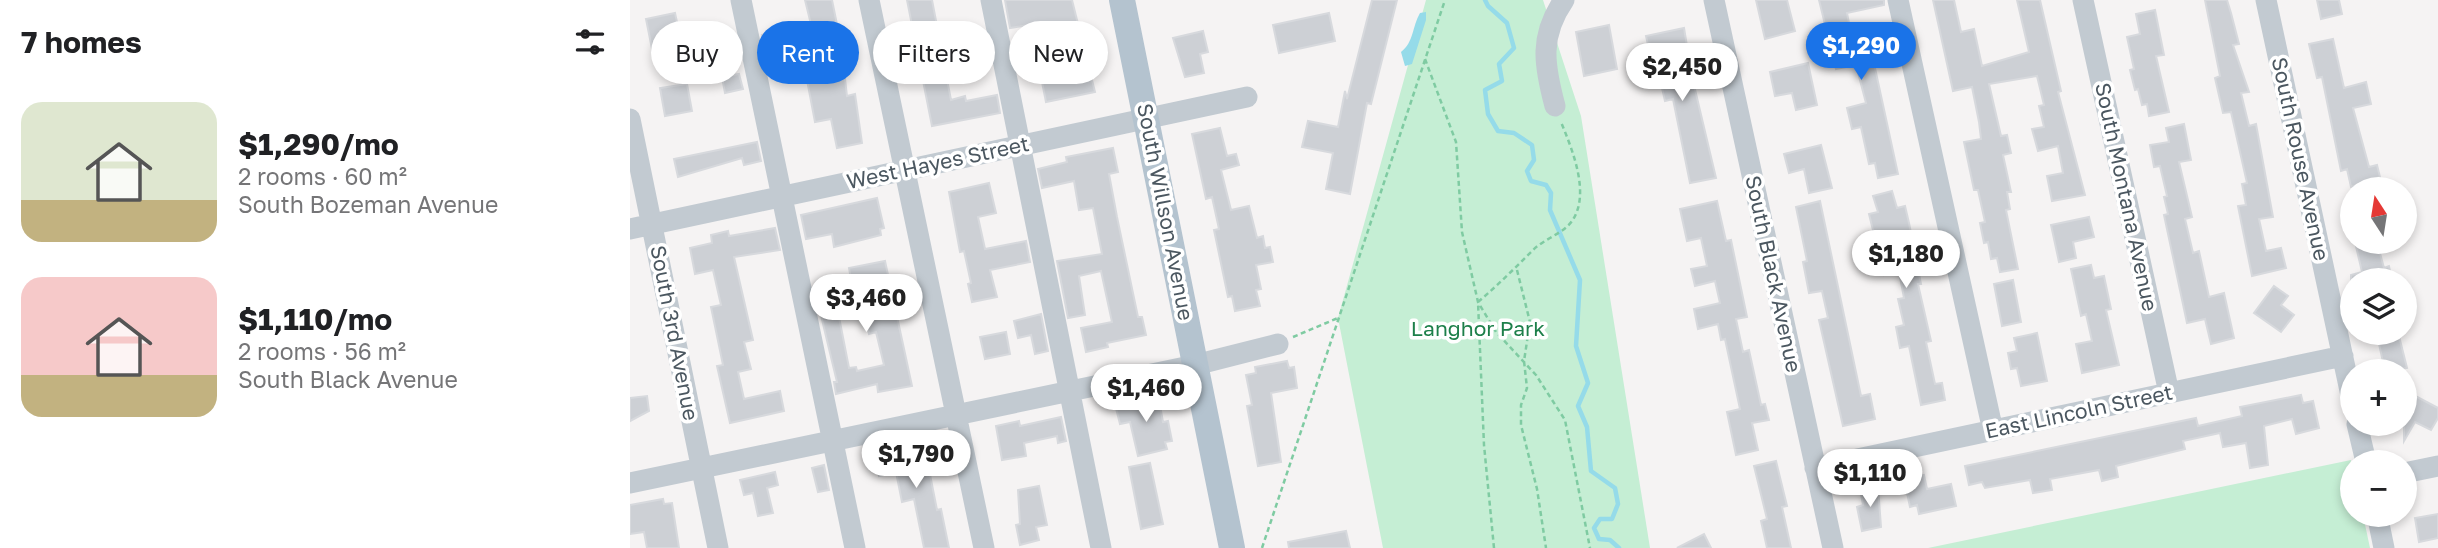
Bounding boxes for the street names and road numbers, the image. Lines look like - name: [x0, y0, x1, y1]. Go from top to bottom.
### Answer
- street label: South Rouse Avenue: [2267, 55, 2335, 263]
- street label: South Montana Avenue: [2090, 80, 2164, 314]
- street label: South Willson Avenue: [1132, 101, 1200, 323]
- street label: West Hayes Street: [844, 130, 1031, 194]
- street label: South Black Avenue: [1740, 173, 1808, 375]
- street label: South 3rd Avenue: [645, 243, 705, 423]
- street label: East Lincoln Street: [1983, 378, 2175, 444]

